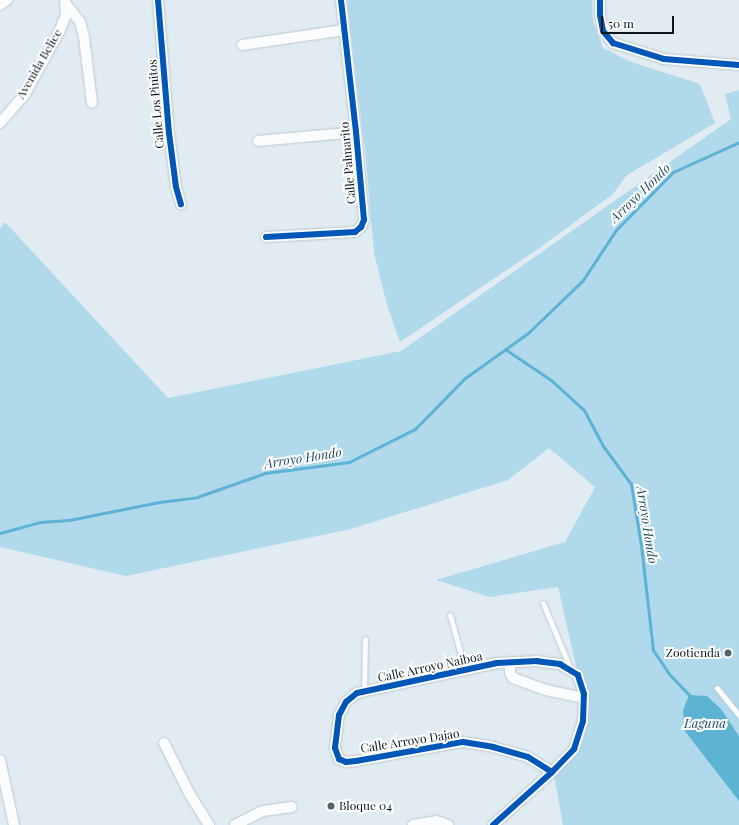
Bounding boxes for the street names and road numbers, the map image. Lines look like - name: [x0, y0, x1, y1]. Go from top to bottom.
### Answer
- street label: Avenida Belice: [13, 26, 65, 102]
- street label: Calle Los Pinitos: [145, 59, 167, 149]
- street label: Calle Palmarito: [337, 121, 359, 205]
- street label: Calle Arroyo Naiboa: [376, 649, 484, 685]
- street label: Calle Arroyo Dajao: [359, 726, 461, 756]

